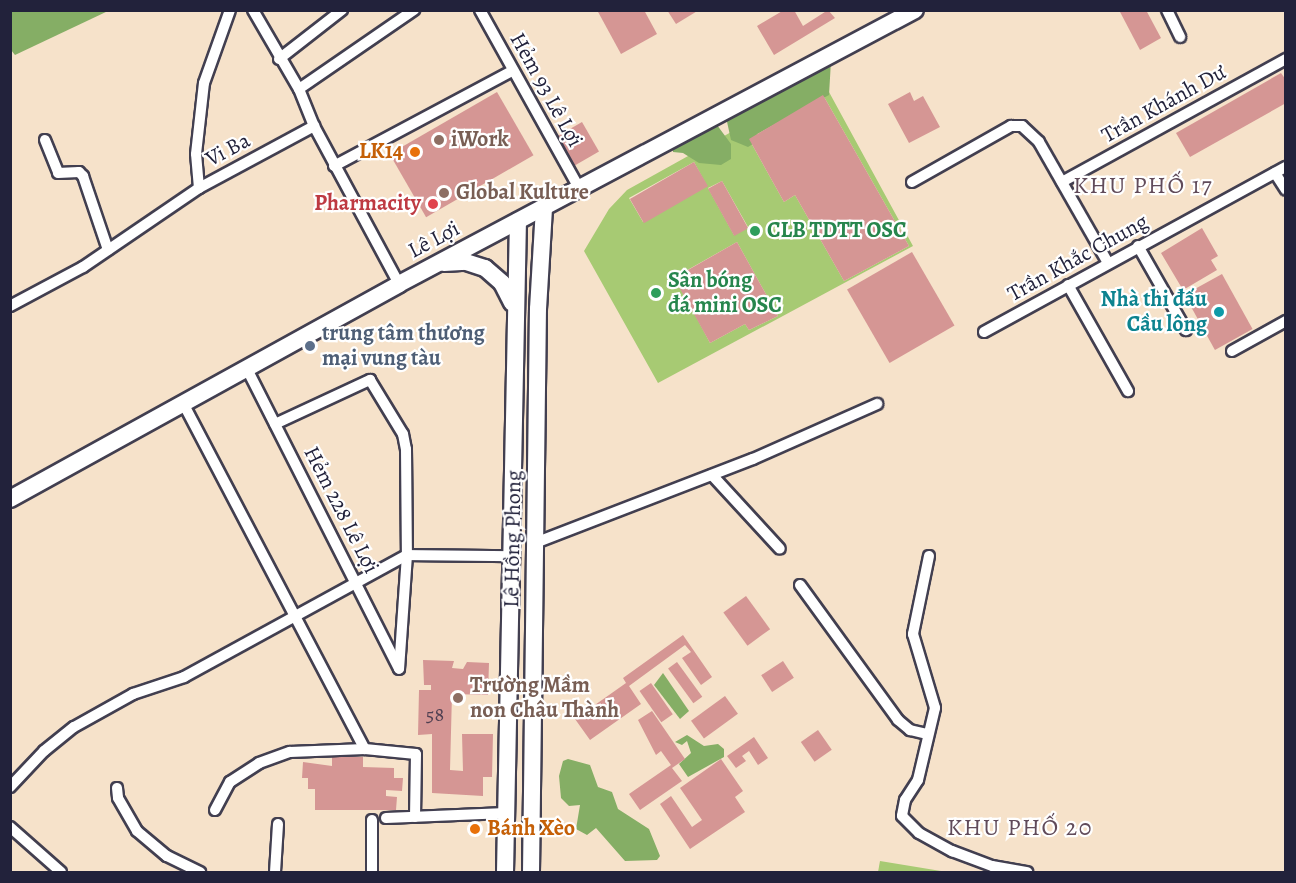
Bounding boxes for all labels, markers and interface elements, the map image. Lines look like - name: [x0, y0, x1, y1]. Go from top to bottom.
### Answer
- street label: Hẻm 93 Lê Lợi: [504, 28, 588, 152]
- street label: Trần Khánh Dư: [1097, 59, 1231, 149]
- street label: Vi Ba: [201, 127, 255, 173]
- place label: iWork: [451, 127, 509, 153]
- marker: iWork: [432, 133, 446, 147]
- place label: LK14: [359, 139, 403, 165]
- marker: LK14: [408, 145, 422, 159]
- district label: KHU PHỐ 17: [1073, 172, 1213, 200]
- place label: Global Kulture: [456, 180, 589, 206]
- marker: Global Kulture: [437, 186, 451, 200]
- place label: Pharmacity: [314, 191, 421, 217]
- marker: Pharmacity: [426, 197, 440, 211]
- street label: Trần Khắc Chung: [1003, 209, 1153, 307]
- street label: Lê Lợi: [404, 216, 464, 264]
- place label: CLB TDTT OSC: [767, 218, 907, 244]
- marker: CLB TDTT OSC: [748, 224, 762, 238]
- place label: Sân bóng đá mini OSC: [668, 267, 782, 318]
- marker: Sân bóng đá mini OSC: [649, 286, 663, 300]
- place label: Nhà thi đấu Cầu lông: [1100, 286, 1207, 338]
- marker: Nhà thi đấu Cầu lông: [1212, 305, 1226, 319]
- place label: trung tâm thương mại vung tàu: [322, 320, 485, 372]
- marker: trung tâm thương mại vung tàu: [303, 339, 317, 353]
- street label: Hẻm 228 Lê Lợi: [298, 442, 384, 578]
- street label: Lê Hồng Phong: [499, 470, 527, 608]
- place label: Trường Mầm non Châu Thành: [470, 672, 619, 724]
- marker: Trường Mầm non Châu Thành: [451, 691, 465, 705]
- house number: 58: [426, 702, 444, 726]
- district label: KHU PHỐ 20: [947, 814, 1093, 842]
- place label: Bánh Xèo: [487, 816, 575, 842]
- marker: Bánh Xèo: [468, 822, 482, 836]

